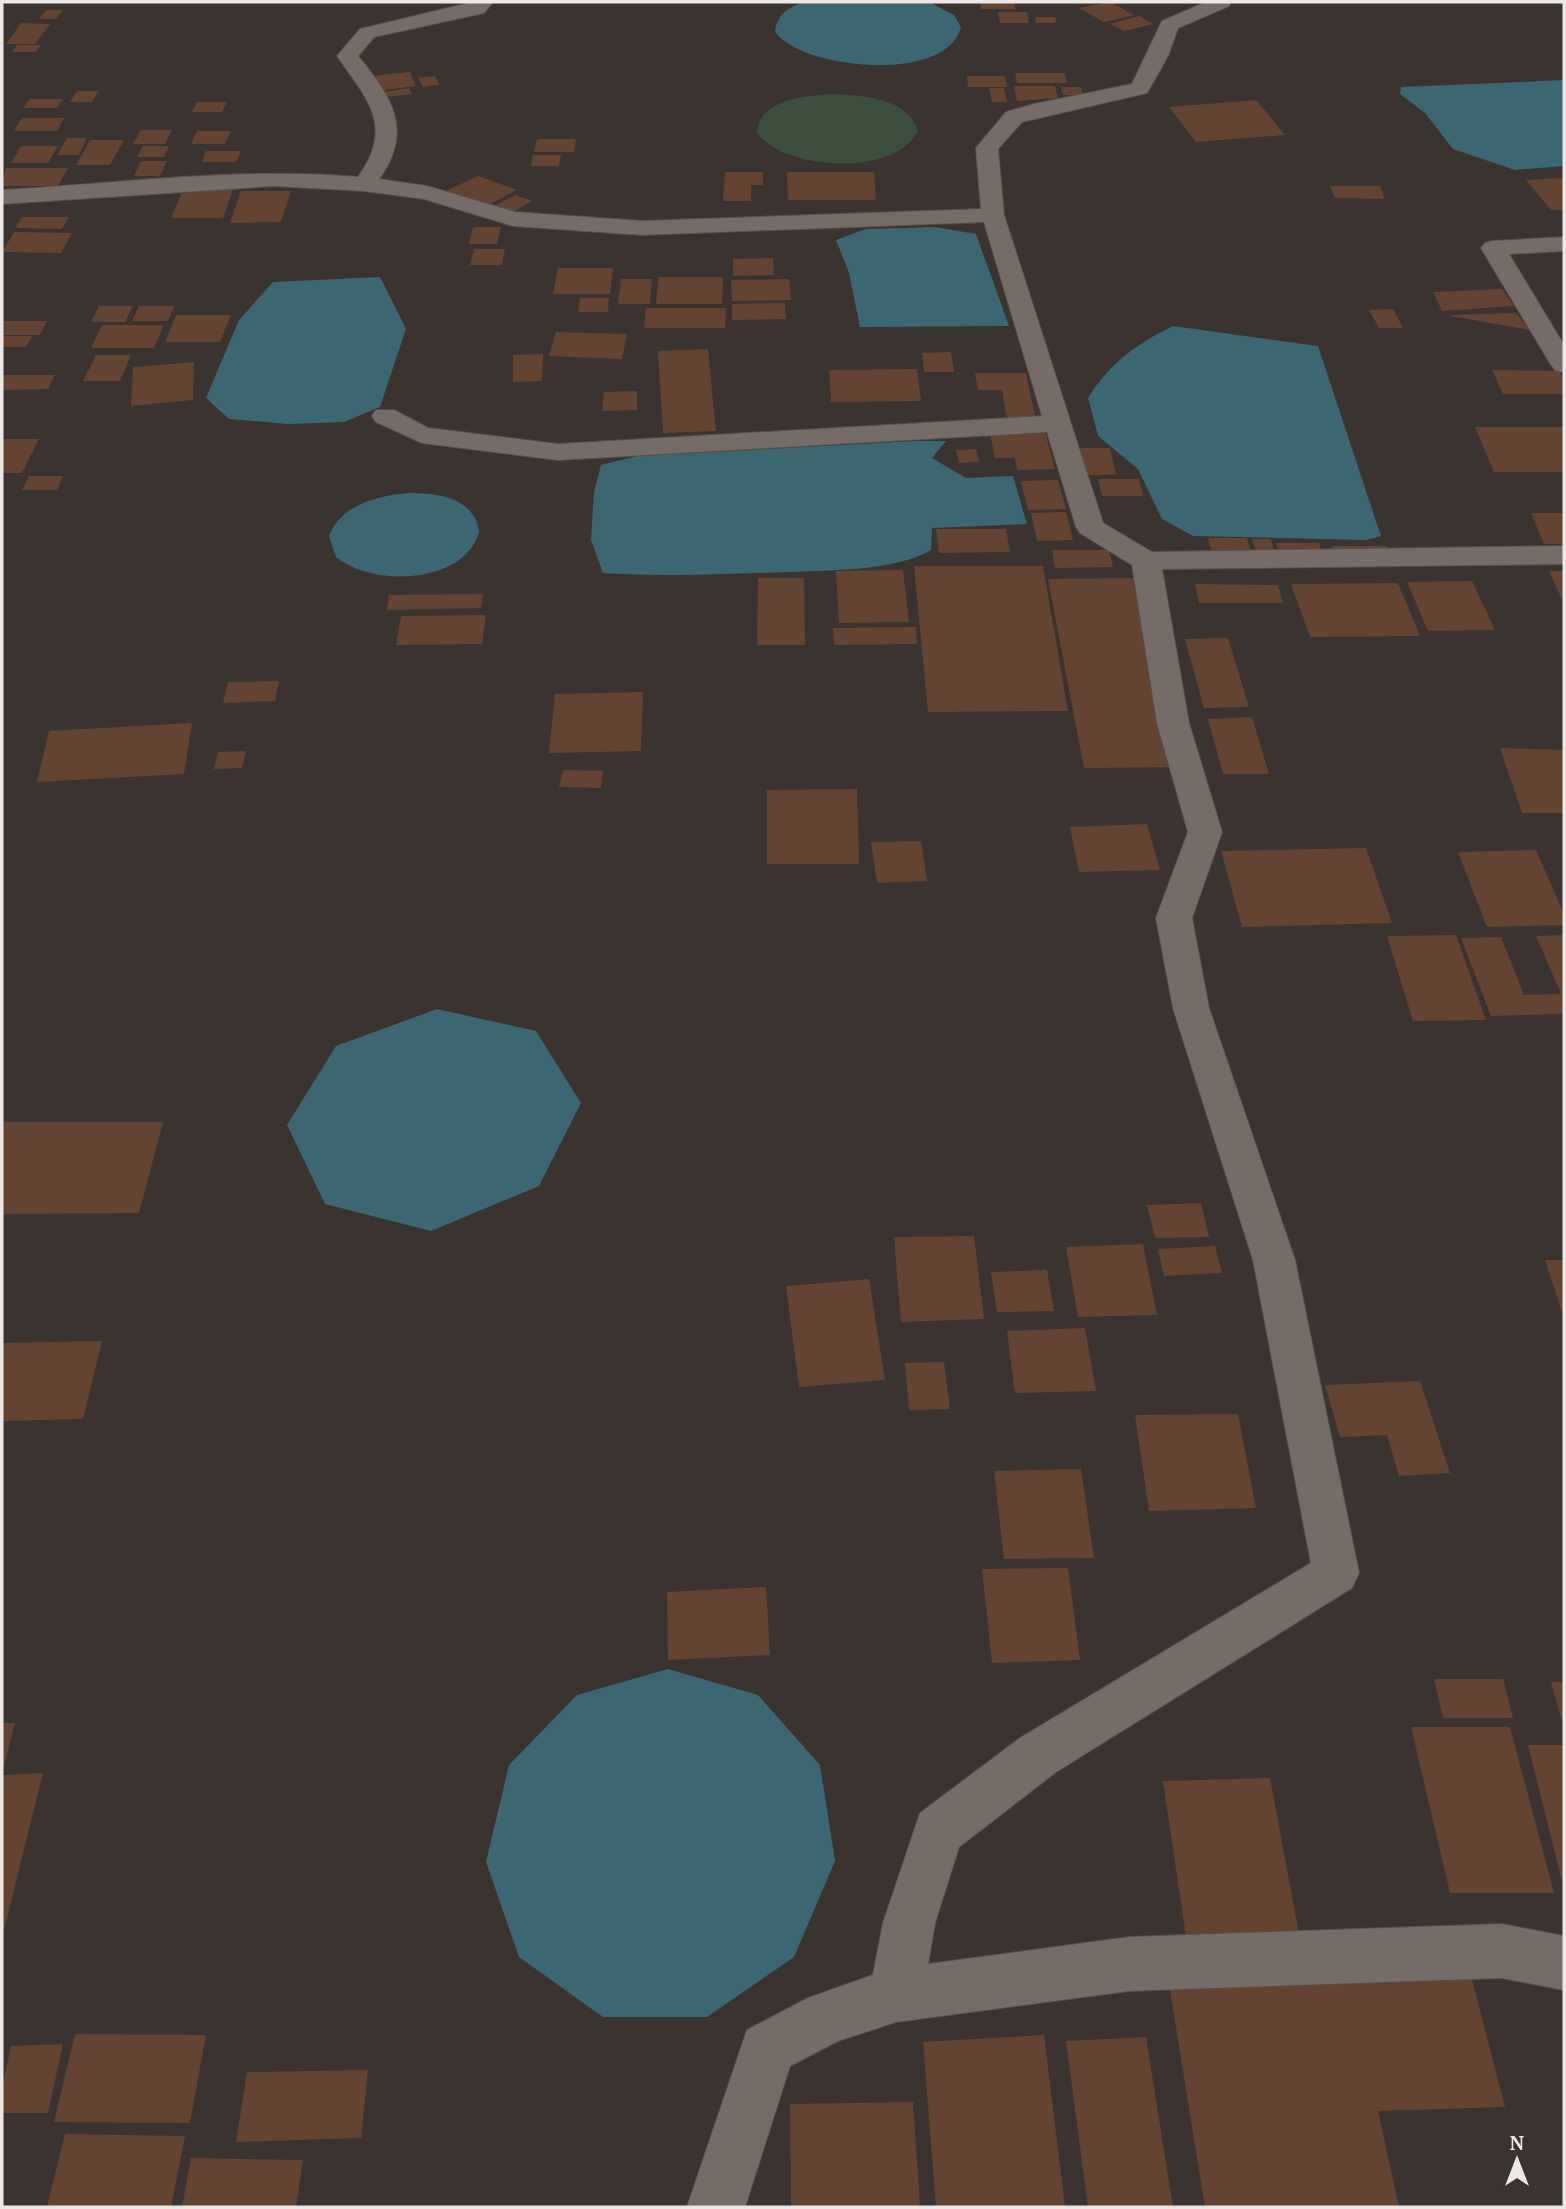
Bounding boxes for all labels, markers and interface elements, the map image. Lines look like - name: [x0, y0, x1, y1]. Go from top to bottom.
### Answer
- north arrow: [1482, 2125, 1552, 2195]
- text: N: [1510, 2130, 1525, 2155]

